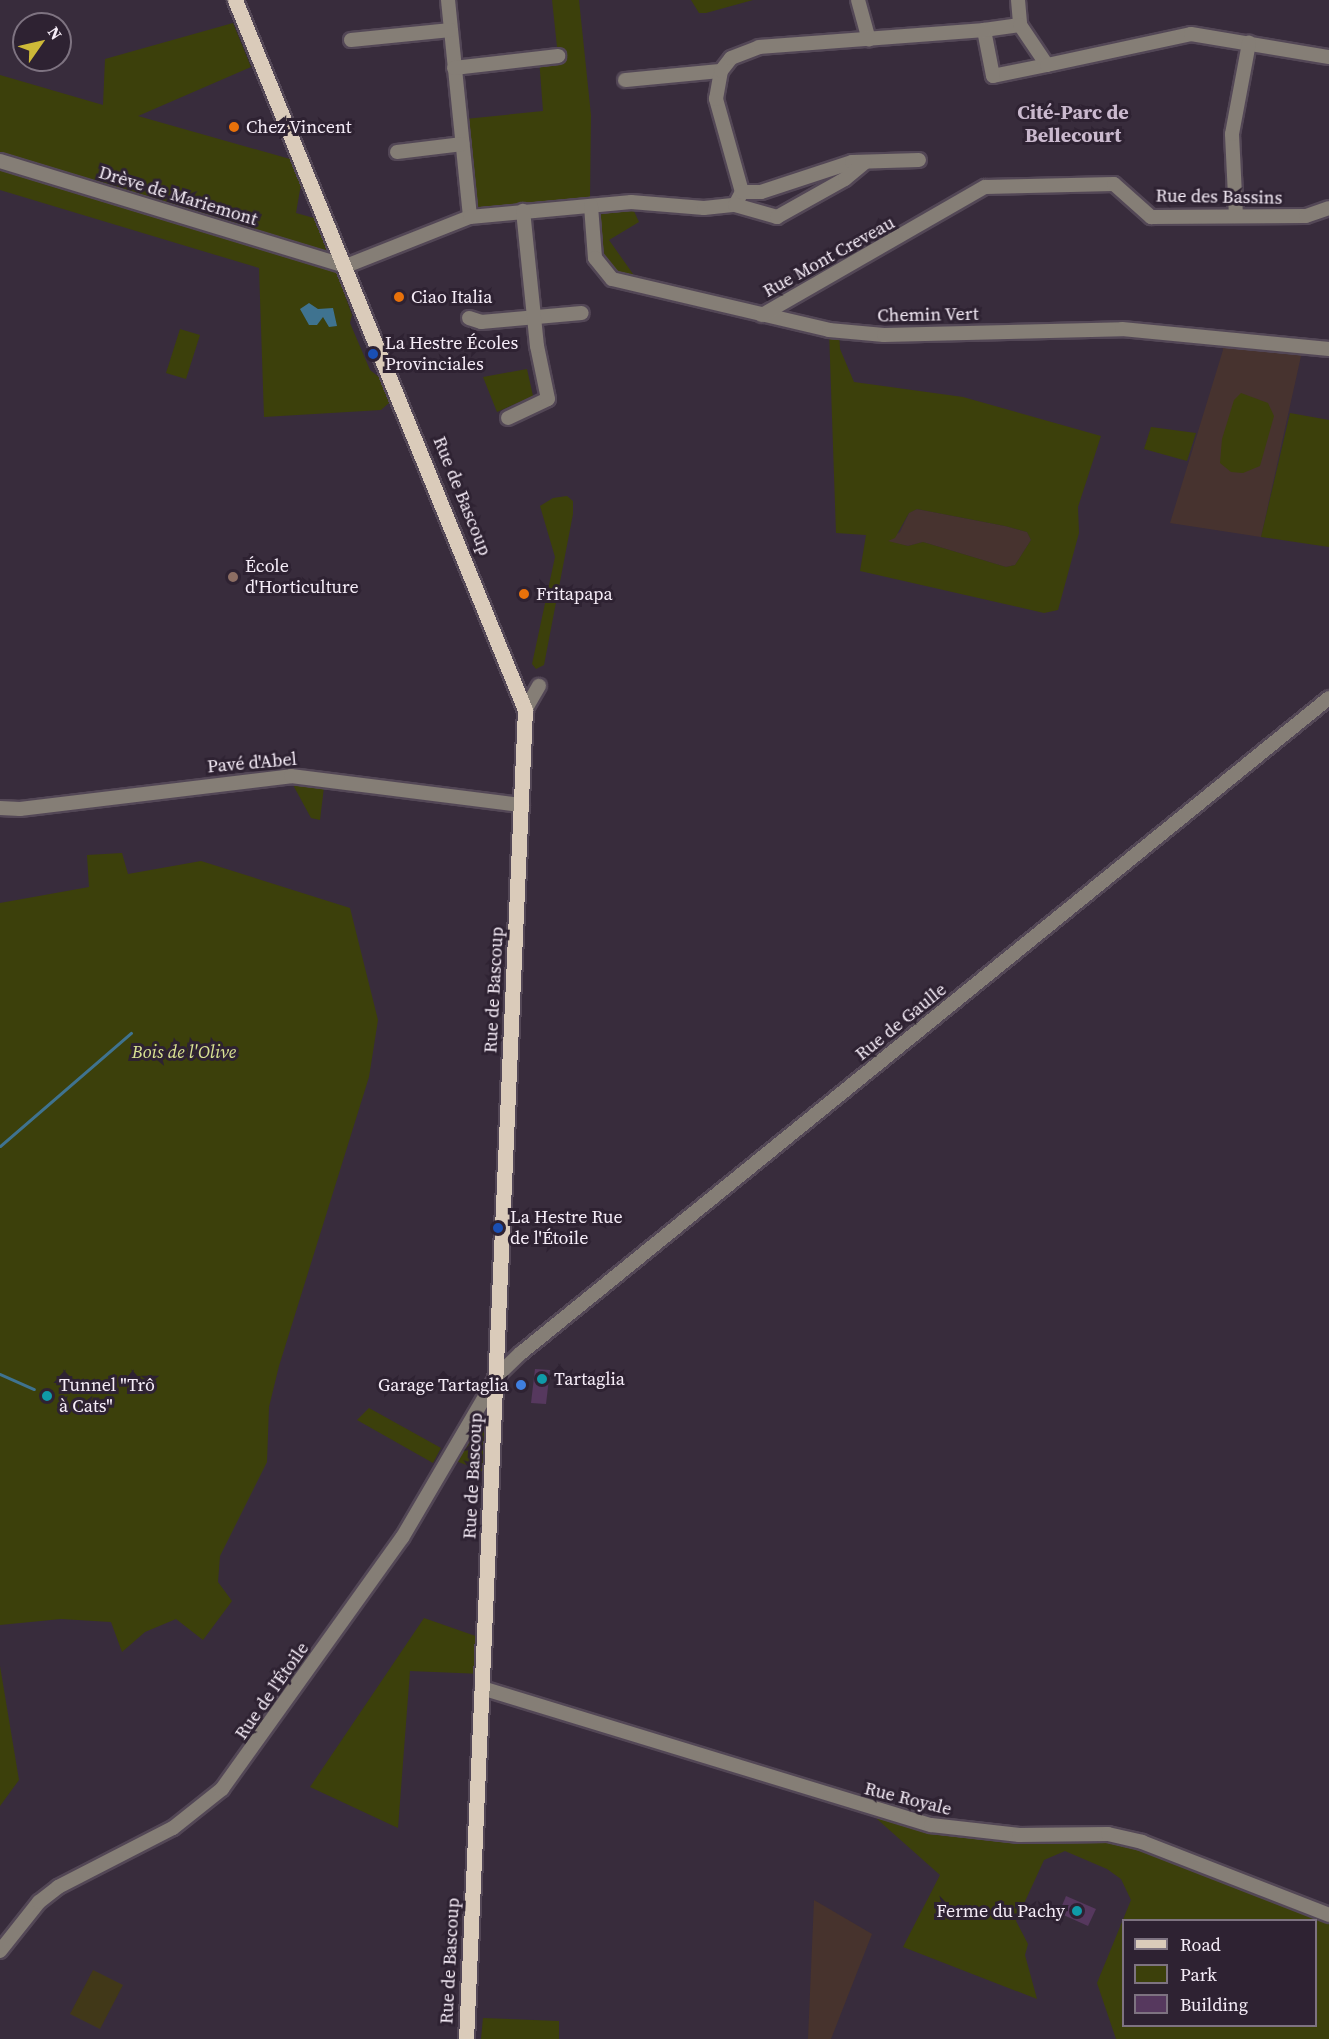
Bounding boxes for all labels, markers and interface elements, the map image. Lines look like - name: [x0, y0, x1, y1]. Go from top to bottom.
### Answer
- north arrow: [12, 12, 72, 72]
- text: N: [43, 22, 68, 44]
- district label: Cité-Parc de Bellecourt: [1017, 101, 1129, 148]
- place label: Chez Vincent: [246, 116, 352, 138]
- marker: Chez Vincent: [227, 120, 241, 134]
- street label: Drève de Mariemont: [96, 162, 260, 230]
- street label: Rue des Bassins: [1155, 185, 1283, 209]
- street label: Rue Mont Creveau: [759, 212, 899, 302]
- place label: Ciao Italia: [411, 286, 492, 308]
- marker: Ciao Italia: [392, 290, 406, 304]
- street label: Chemin Vert: [877, 303, 979, 327]
- place label: La Hestre Écoles Provinciales: [385, 333, 518, 376]
- marker: La Hestre Écoles Provinciales: [366, 347, 380, 361]
- street label: Rue de Bascoup: [428, 433, 496, 559]
- place label: École d'Horticulture: [245, 556, 359, 598]
- marker: École d'Horticulture: [226, 570, 240, 584]
- place label: Fritapapa: [536, 583, 613, 605]
- marker: Fritapapa: [517, 587, 531, 601]
- street label: Pavé d'Abel: [206, 748, 298, 778]
- street label: Rue de Bascoup: [480, 926, 508, 1054]
- street label: Rue de Gaulle: [851, 979, 951, 1065]
- park label: Bois de l'Olive: [132, 1041, 236, 1063]
- place label: La Hestre Rue de l'Étoile: [510, 1207, 623, 1250]
- marker: La Hestre Rue de l'Étoile: [491, 1221, 505, 1235]
- place label: Tartaglia: [554, 1368, 625, 1390]
- marker: Tartaglia: [535, 1372, 549, 1386]
- place label: Garage Tartaglia: [378, 1374, 509, 1396]
- place label: Tunnel "Trô à Cats": [59, 1375, 155, 1418]
- marker: Garage Tartaglia: [514, 1378, 528, 1392]
- marker: Tunnel "Trô à Cats": [40, 1389, 54, 1403]
- street label: Rue de Bascoup: [459, 1412, 487, 1540]
- street label: Rue de l'Étoile: [231, 1638, 313, 1744]
- street label: Rue Royale: [862, 1778, 954, 1820]
- street label: Rue de Bascoup: [436, 1897, 464, 2025]
- place label: Ferme du Pachy: [936, 1900, 1065, 1922]
- marker: Ferme du Pachy: [1070, 1904, 1084, 1918]
- legend: [1122, 1919, 1317, 2027]
- text: Road: [1180, 1932, 1221, 1957]
- text: Park: [1180, 1962, 1217, 1987]
- text: Building: [1180, 1992, 1248, 2017]

